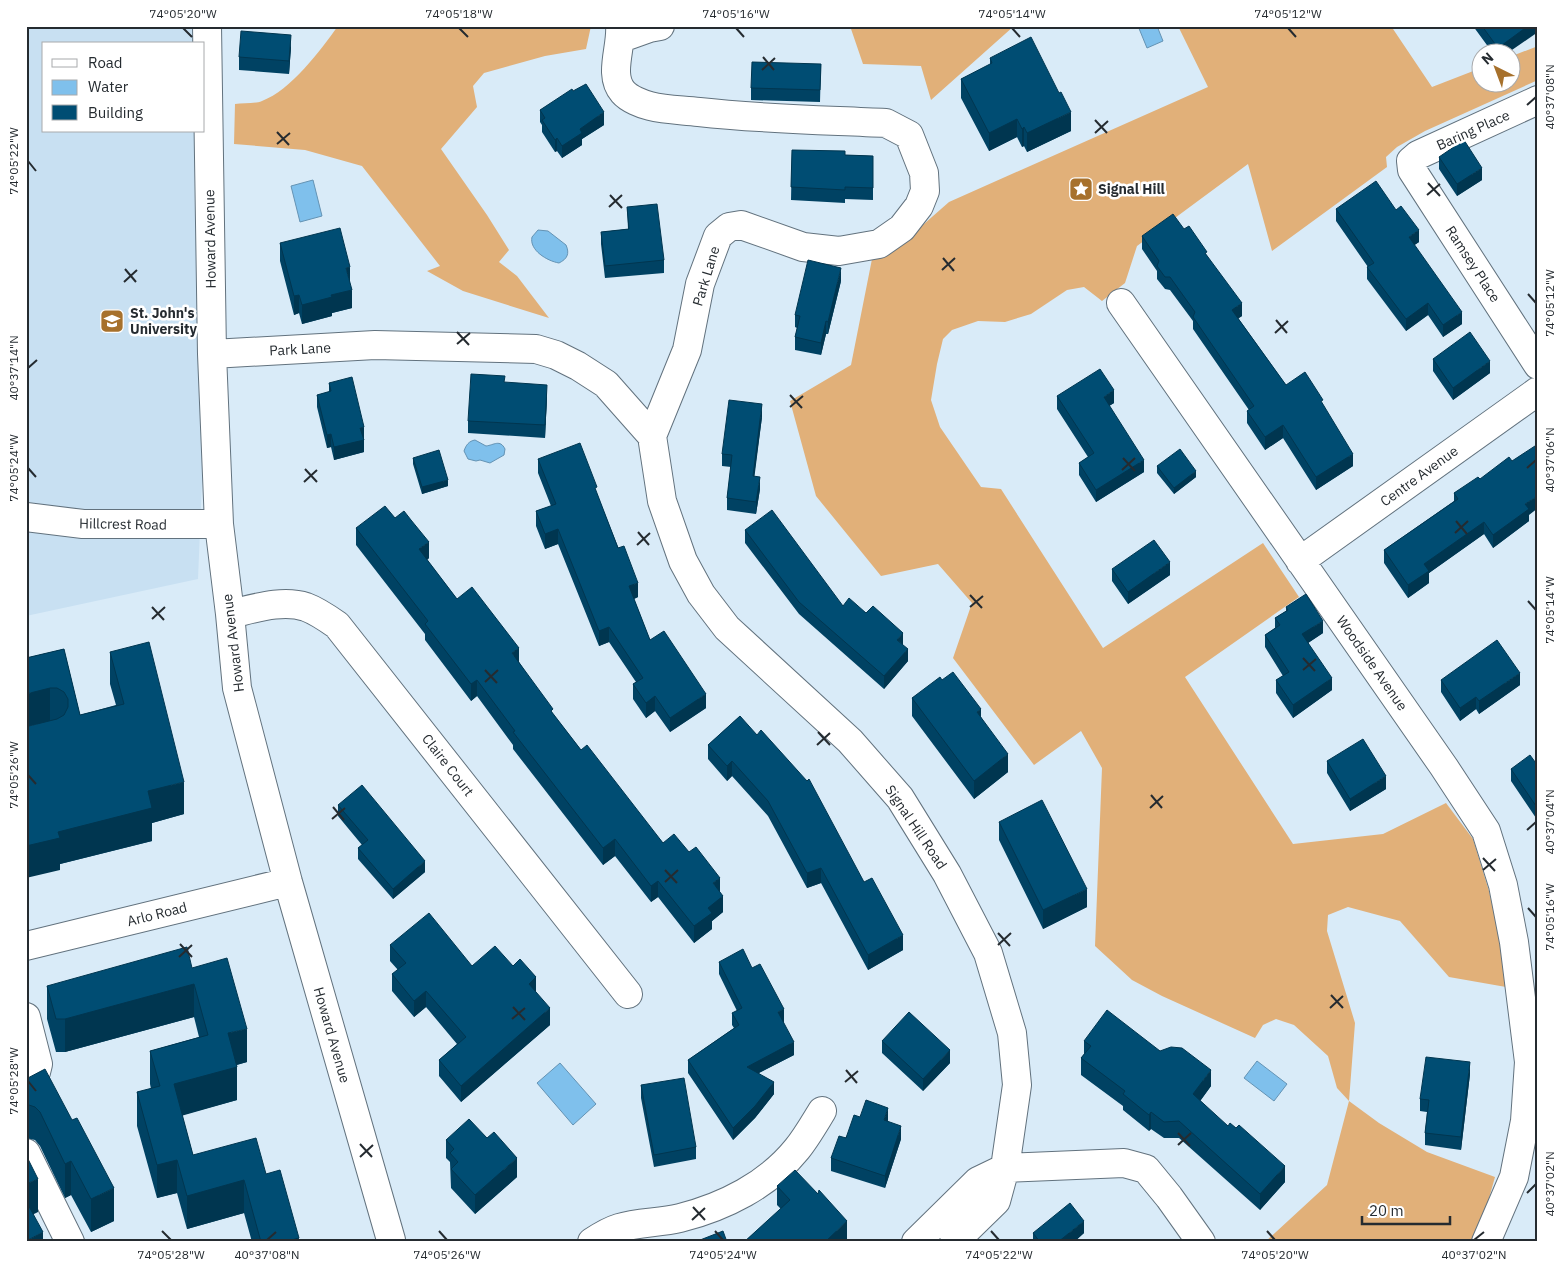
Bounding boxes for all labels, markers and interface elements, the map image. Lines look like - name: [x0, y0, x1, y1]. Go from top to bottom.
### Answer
- text: 74°05'20"W: [149, 6, 217, 21]
- text: 74°05'18"W: [425, 6, 493, 21]
- text: 74°05'16"W: [702, 6, 770, 21]
- text: 74°05'14"W: [978, 6, 1046, 21]
- text: 74°05'12"W: [1254, 6, 1322, 21]
- legend: [42, 42, 205, 132]
- north arrow: [1472, 42, 1522, 92]
- text: N: [1478, 48, 1497, 68]
- text: Road: [88, 53, 123, 72]
- text: 40°37'08"N: [1542, 64, 1557, 130]
- text: Water: [88, 77, 129, 96]
- text: Building: [88, 103, 143, 122]
- street label: Baring Place: [1434, 106, 1513, 154]
- text: 74°05'22"W: [6, 127, 21, 195]
- place icon: Signal Hill: [1068, 176, 1094, 202]
- place label: Signal Hill: [1098, 180, 1165, 198]
- street label: Howard Avenue: [200, 189, 220, 289]
- street label: Ramsey Place: [1442, 222, 1505, 306]
- street label: Park Lane: [688, 244, 724, 308]
- text: 74°05'12"W: [1542, 269, 1557, 337]
- place label: St. John's University: [130, 304, 197, 338]
- school or university icon: St. John's University: [99, 308, 125, 334]
- text: 40°37'14"N: [6, 335, 21, 401]
- street label: Park Lane: [269, 338, 332, 360]
- text: 40°37'06"N: [1542, 427, 1557, 493]
- text: 74°05'24"W: [6, 434, 21, 502]
- street label: Centre Avenue: [1376, 441, 1462, 510]
- street label: Hillcrest Road: [79, 514, 167, 534]
- text: 74°05'14"W: [1542, 576, 1557, 644]
- street label: Howard Avenue: [218, 592, 248, 693]
- street label: Woodside Avenue: [1332, 612, 1412, 714]
- street label: Claire Court: [418, 730, 478, 800]
- text: 74°05'26"W: [6, 741, 21, 809]
- street label: Signal Hill Road: [881, 781, 951, 873]
- text: 40°37'04"N: [1542, 789, 1557, 855]
- text: 74°05'16"W: [1542, 883, 1557, 951]
- street label: Arlo Road: [125, 898, 189, 930]
- street label: Howard Avenue: [310, 985, 354, 1085]
- text: 74°05'28"W: [6, 1047, 21, 1115]
- text: 40°37'02"N: [1542, 1151, 1557, 1217]
- scale bar: [1362, 1193, 1449, 1225]
- text: 20 m: [1369, 1201, 1404, 1220]
- text: 74°05'28"W: [137, 1247, 205, 1262]
- text: 40°37'08"N: [234, 1247, 300, 1262]
- text: 74°05'26"W: [413, 1247, 481, 1262]
- text: 74°05'24"W: [689, 1247, 757, 1262]
- text: 74°05'22"W: [965, 1247, 1033, 1262]
- text: 74°05'20"W: [1241, 1247, 1309, 1262]
- text: 40°37'02"N: [1441, 1247, 1507, 1262]

